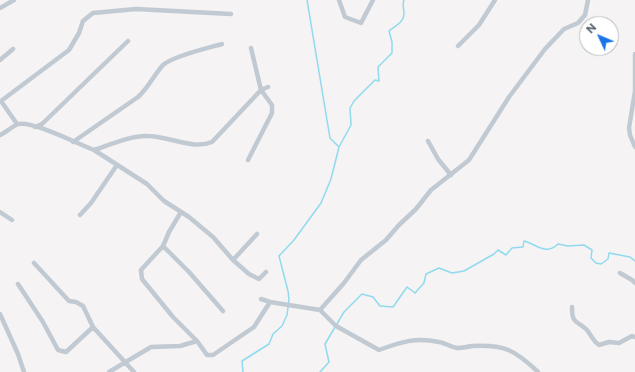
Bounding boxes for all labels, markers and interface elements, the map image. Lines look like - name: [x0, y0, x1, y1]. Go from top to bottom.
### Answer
- north arrow: [579, 16, 619, 56]
- text: N: [584, 21, 598, 36]

